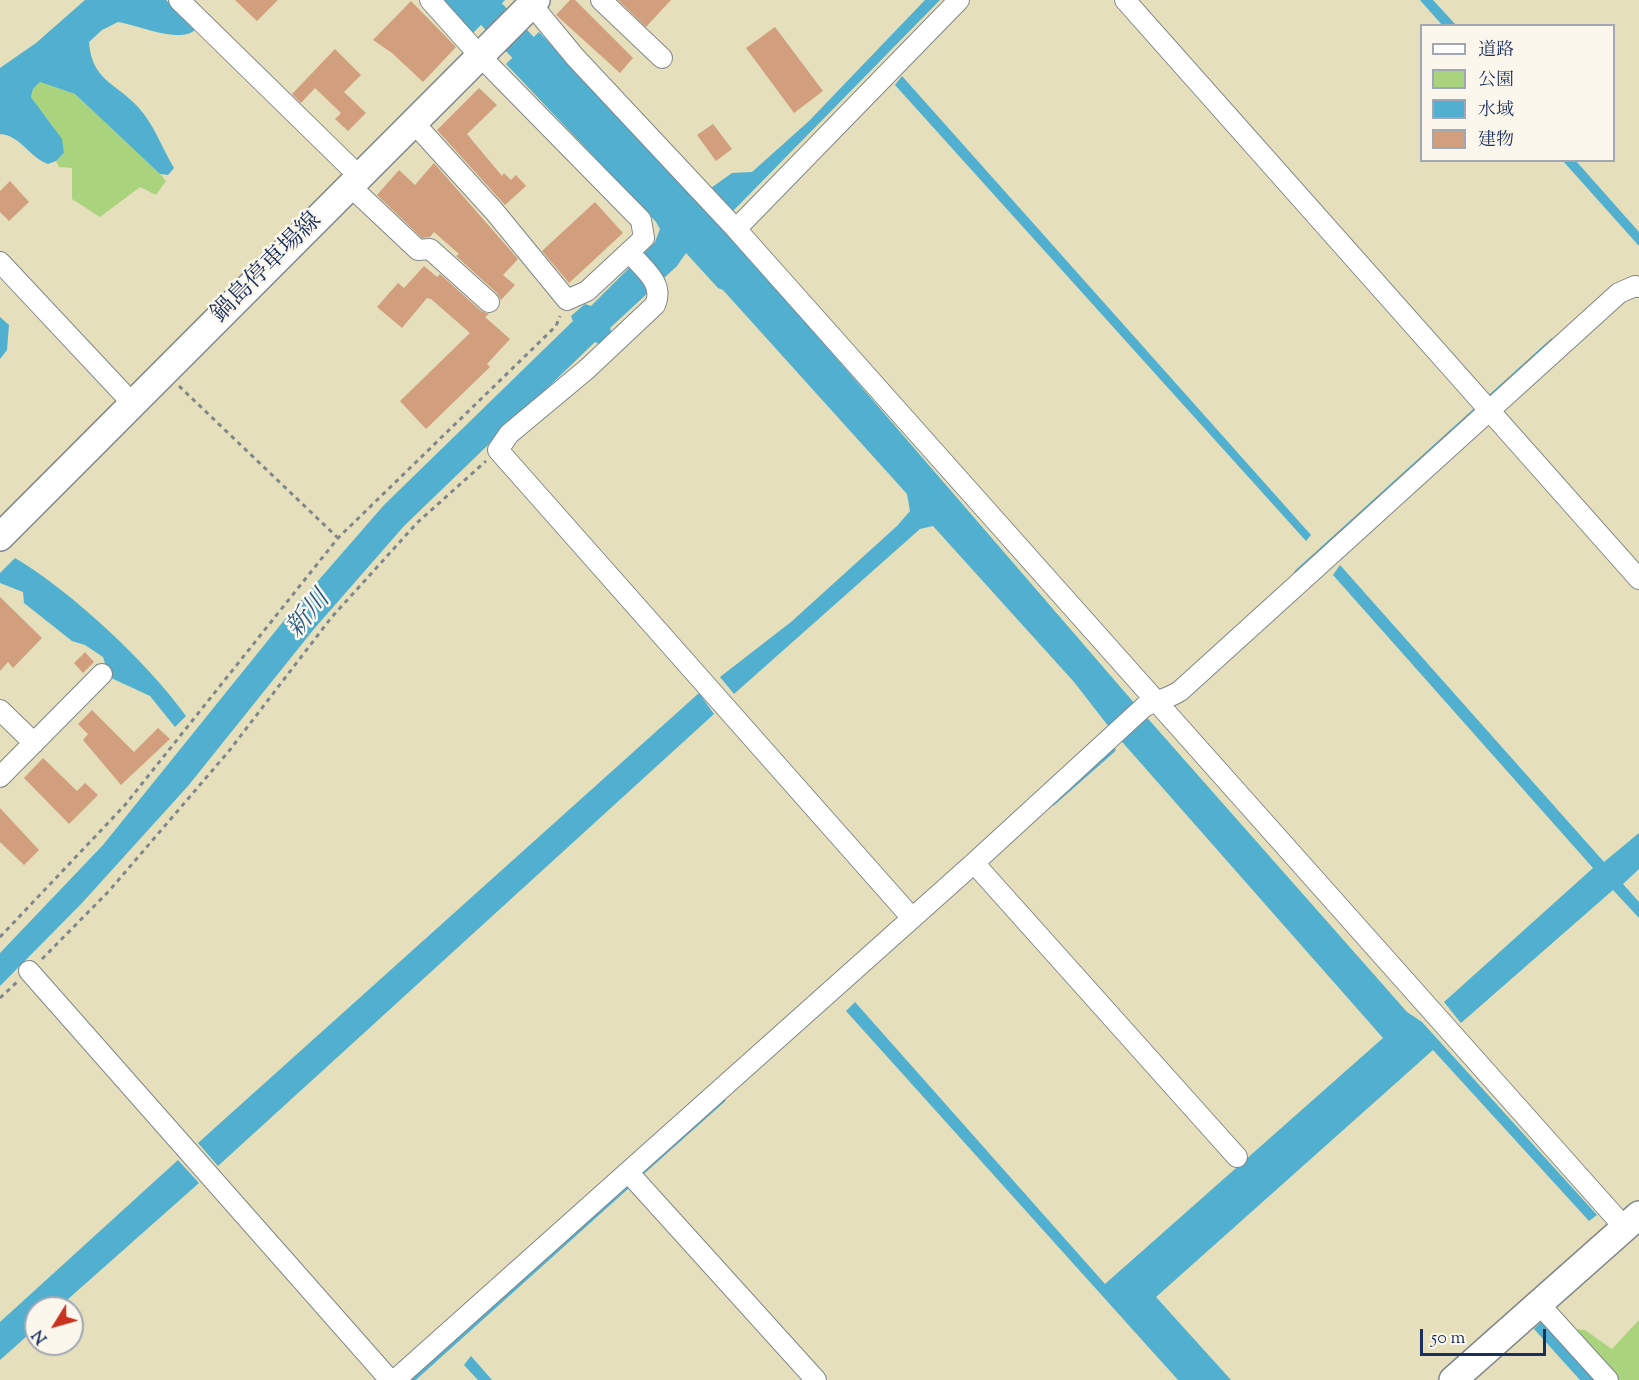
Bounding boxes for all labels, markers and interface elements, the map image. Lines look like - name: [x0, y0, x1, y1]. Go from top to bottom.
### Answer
- legend: [1420, 24, 1615, 162]
- text: 道路: [1478, 38, 1514, 64]
- text: 公園: [1478, 68, 1514, 94]
- text: 水域: [1478, 98, 1514, 124]
- text: 建物: [1478, 128, 1514, 154]
- street label: 鍋島停車場線: [207, 208, 329, 330]
- water label: 新川: [281, 586, 339, 646]
- north arrow: [24, 1296, 84, 1356]
- scale bar: [1423, 1317, 1549, 1355]
- text: N: [28, 1324, 54, 1348]
- text: 50 m: [1431, 1326, 1465, 1352]

